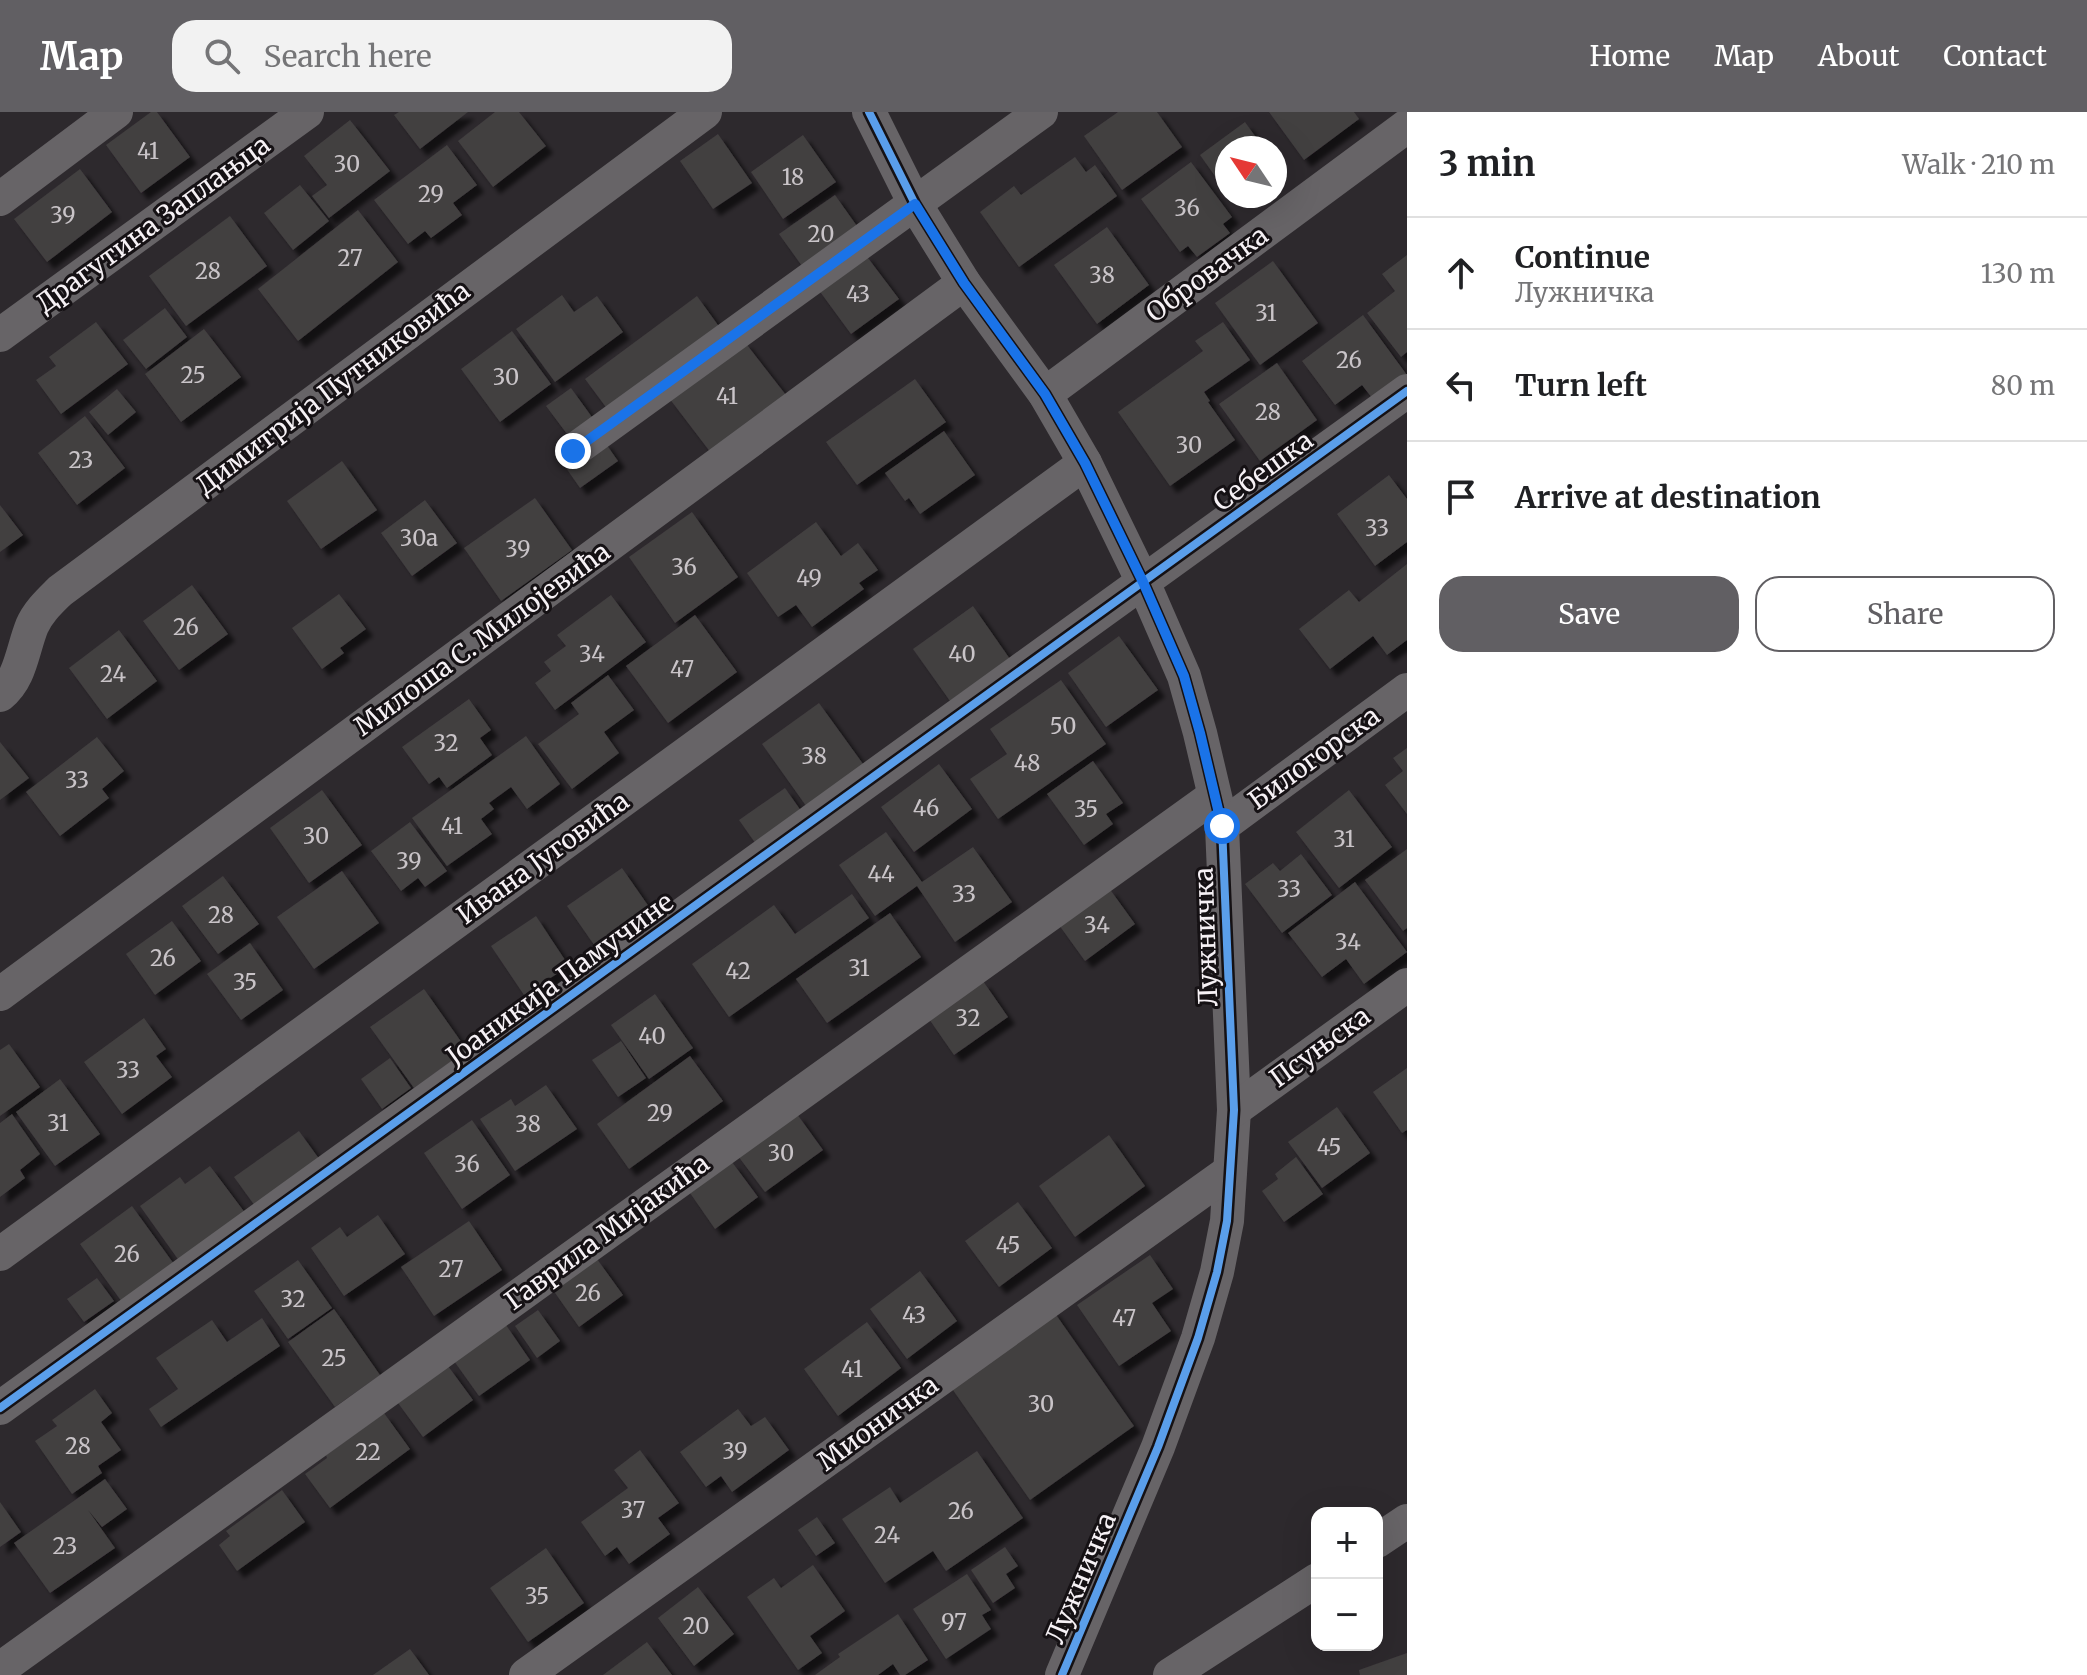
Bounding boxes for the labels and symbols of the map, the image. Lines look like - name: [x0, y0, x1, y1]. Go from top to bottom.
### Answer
- street label: Драгутина Заплањца: [29, 128, 276, 320]
- north arrow: [1215, 136, 1287, 208]
- house number: 41: [137, 137, 159, 165]
- house number: 30: [334, 150, 360, 178]
- house number: 18: [782, 163, 804, 191]
- house number: 29: [418, 180, 444, 208]
- house number: 36: [1174, 194, 1200, 222]
- house number: 39: [50, 201, 76, 229]
- street label: Обровачка: [1139, 218, 1274, 329]
- house number: 20: [808, 220, 834, 248]
- house number: 27: [338, 244, 362, 272]
- house number: 28: [195, 257, 221, 285]
- house number: 38: [1089, 261, 1115, 289]
- street label: Димитрија Путниковића: [189, 274, 476, 501]
- house number: 43: [846, 280, 870, 308]
- house number: 31: [1255, 299, 1277, 327]
- house number: 26: [1336, 346, 1362, 374]
- house number: 25: [180, 361, 206, 389]
- house number: 30: [493, 363, 519, 391]
- house number: 41: [716, 382, 738, 410]
- house number: 28: [1255, 398, 1281, 426]
- street label: Себешка: [1206, 423, 1319, 518]
- house number: 30: [1176, 431, 1202, 459]
- route end: [555, 433, 591, 469]
- house number: 23: [69, 446, 93, 474]
- house number: 33: [1365, 514, 1389, 542]
- house number: 30a: [400, 524, 438, 552]
- street label: Милоша С. Милојевића: [347, 535, 616, 742]
- house number: 39: [505, 535, 531, 563]
- house number: 36: [671, 553, 697, 581]
- house number: 49: [796, 564, 822, 592]
- house number: 26: [173, 613, 199, 641]
- house number: 34: [579, 640, 605, 668]
- house number: 40: [948, 640, 976, 668]
- house number: 47: [670, 655, 694, 683]
- house number: 24: [100, 660, 126, 688]
- street label: Билогорска: [1242, 699, 1386, 816]
- house number: 50: [1050, 712, 1076, 740]
- house number: 32: [434, 729, 459, 757]
- house number: 38: [801, 742, 827, 770]
- house number: 48: [1014, 749, 1040, 777]
- house number: 33: [65, 766, 89, 794]
- street label: Ивана Југовића: [450, 784, 635, 931]
- house number: 46: [913, 794, 939, 822]
- house number: 35: [1074, 795, 1098, 823]
- route start: [1204, 808, 1240, 844]
- house number: 41: [441, 812, 463, 840]
- house number: 30: [303, 822, 329, 850]
- house number: 31: [1333, 825, 1355, 853]
- house number: 39: [396, 847, 422, 875]
- house number: 44: [867, 860, 895, 888]
- street label: Лужничка: [1187, 867, 1224, 1007]
- house number: 33: [1277, 875, 1301, 903]
- house number: 33: [952, 880, 976, 908]
- street label: Јоаникија Памучине: [439, 885, 680, 1073]
- house number: 28: [208, 901, 234, 929]
- house number: 34: [1084, 911, 1110, 939]
- house number: 34: [1335, 928, 1361, 956]
- house number: 26: [150, 944, 176, 972]
- house number: 31: [848, 954, 870, 982]
- house number: 42: [725, 957, 751, 985]
- house number: 35: [233, 968, 257, 996]
- street label: Псуњска: [1263, 999, 1377, 1094]
- house number: 32: [956, 1004, 981, 1032]
- house number: 40: [638, 1022, 666, 1050]
- house number: 33: [116, 1056, 140, 1084]
- house number: 29: [647, 1099, 673, 1127]
- house number: 31: [47, 1109, 69, 1137]
- house number: 38: [515, 1110, 541, 1138]
- house number: 45: [1317, 1133, 1341, 1161]
- house number: 30: [768, 1139, 794, 1167]
- street label: Гаврила Мијакића: [498, 1146, 716, 1317]
- house number: 36: [454, 1150, 480, 1178]
- house number: 45: [996, 1231, 1020, 1259]
- house number: 26: [114, 1240, 140, 1268]
- house number: 27: [439, 1255, 463, 1283]
- house number: 26: [575, 1279, 601, 1307]
- house number: 32: [281, 1285, 306, 1313]
- house number: 43: [902, 1301, 926, 1329]
- house number: 47: [1112, 1304, 1136, 1332]
- house number: 25: [321, 1344, 347, 1372]
- house number: 41: [841, 1355, 863, 1383]
- street label: Мионичка: [811, 1368, 944, 1477]
- house number: 30: [1028, 1390, 1054, 1418]
- house number: 28: [65, 1432, 91, 1460]
- house number: 39: [722, 1437, 748, 1465]
- house number: 22: [355, 1438, 381, 1466]
- house number: 37: [621, 1496, 645, 1524]
- house number: 26: [948, 1497, 974, 1525]
- street label: Лужничка: [1038, 1507, 1123, 1648]
- house number: 24: [874, 1521, 900, 1549]
- house number: 23: [53, 1532, 77, 1560]
- house number: 35: [525, 1582, 549, 1610]
- house number: 97: [941, 1608, 967, 1636]
- house number: 20: [683, 1612, 709, 1640]

